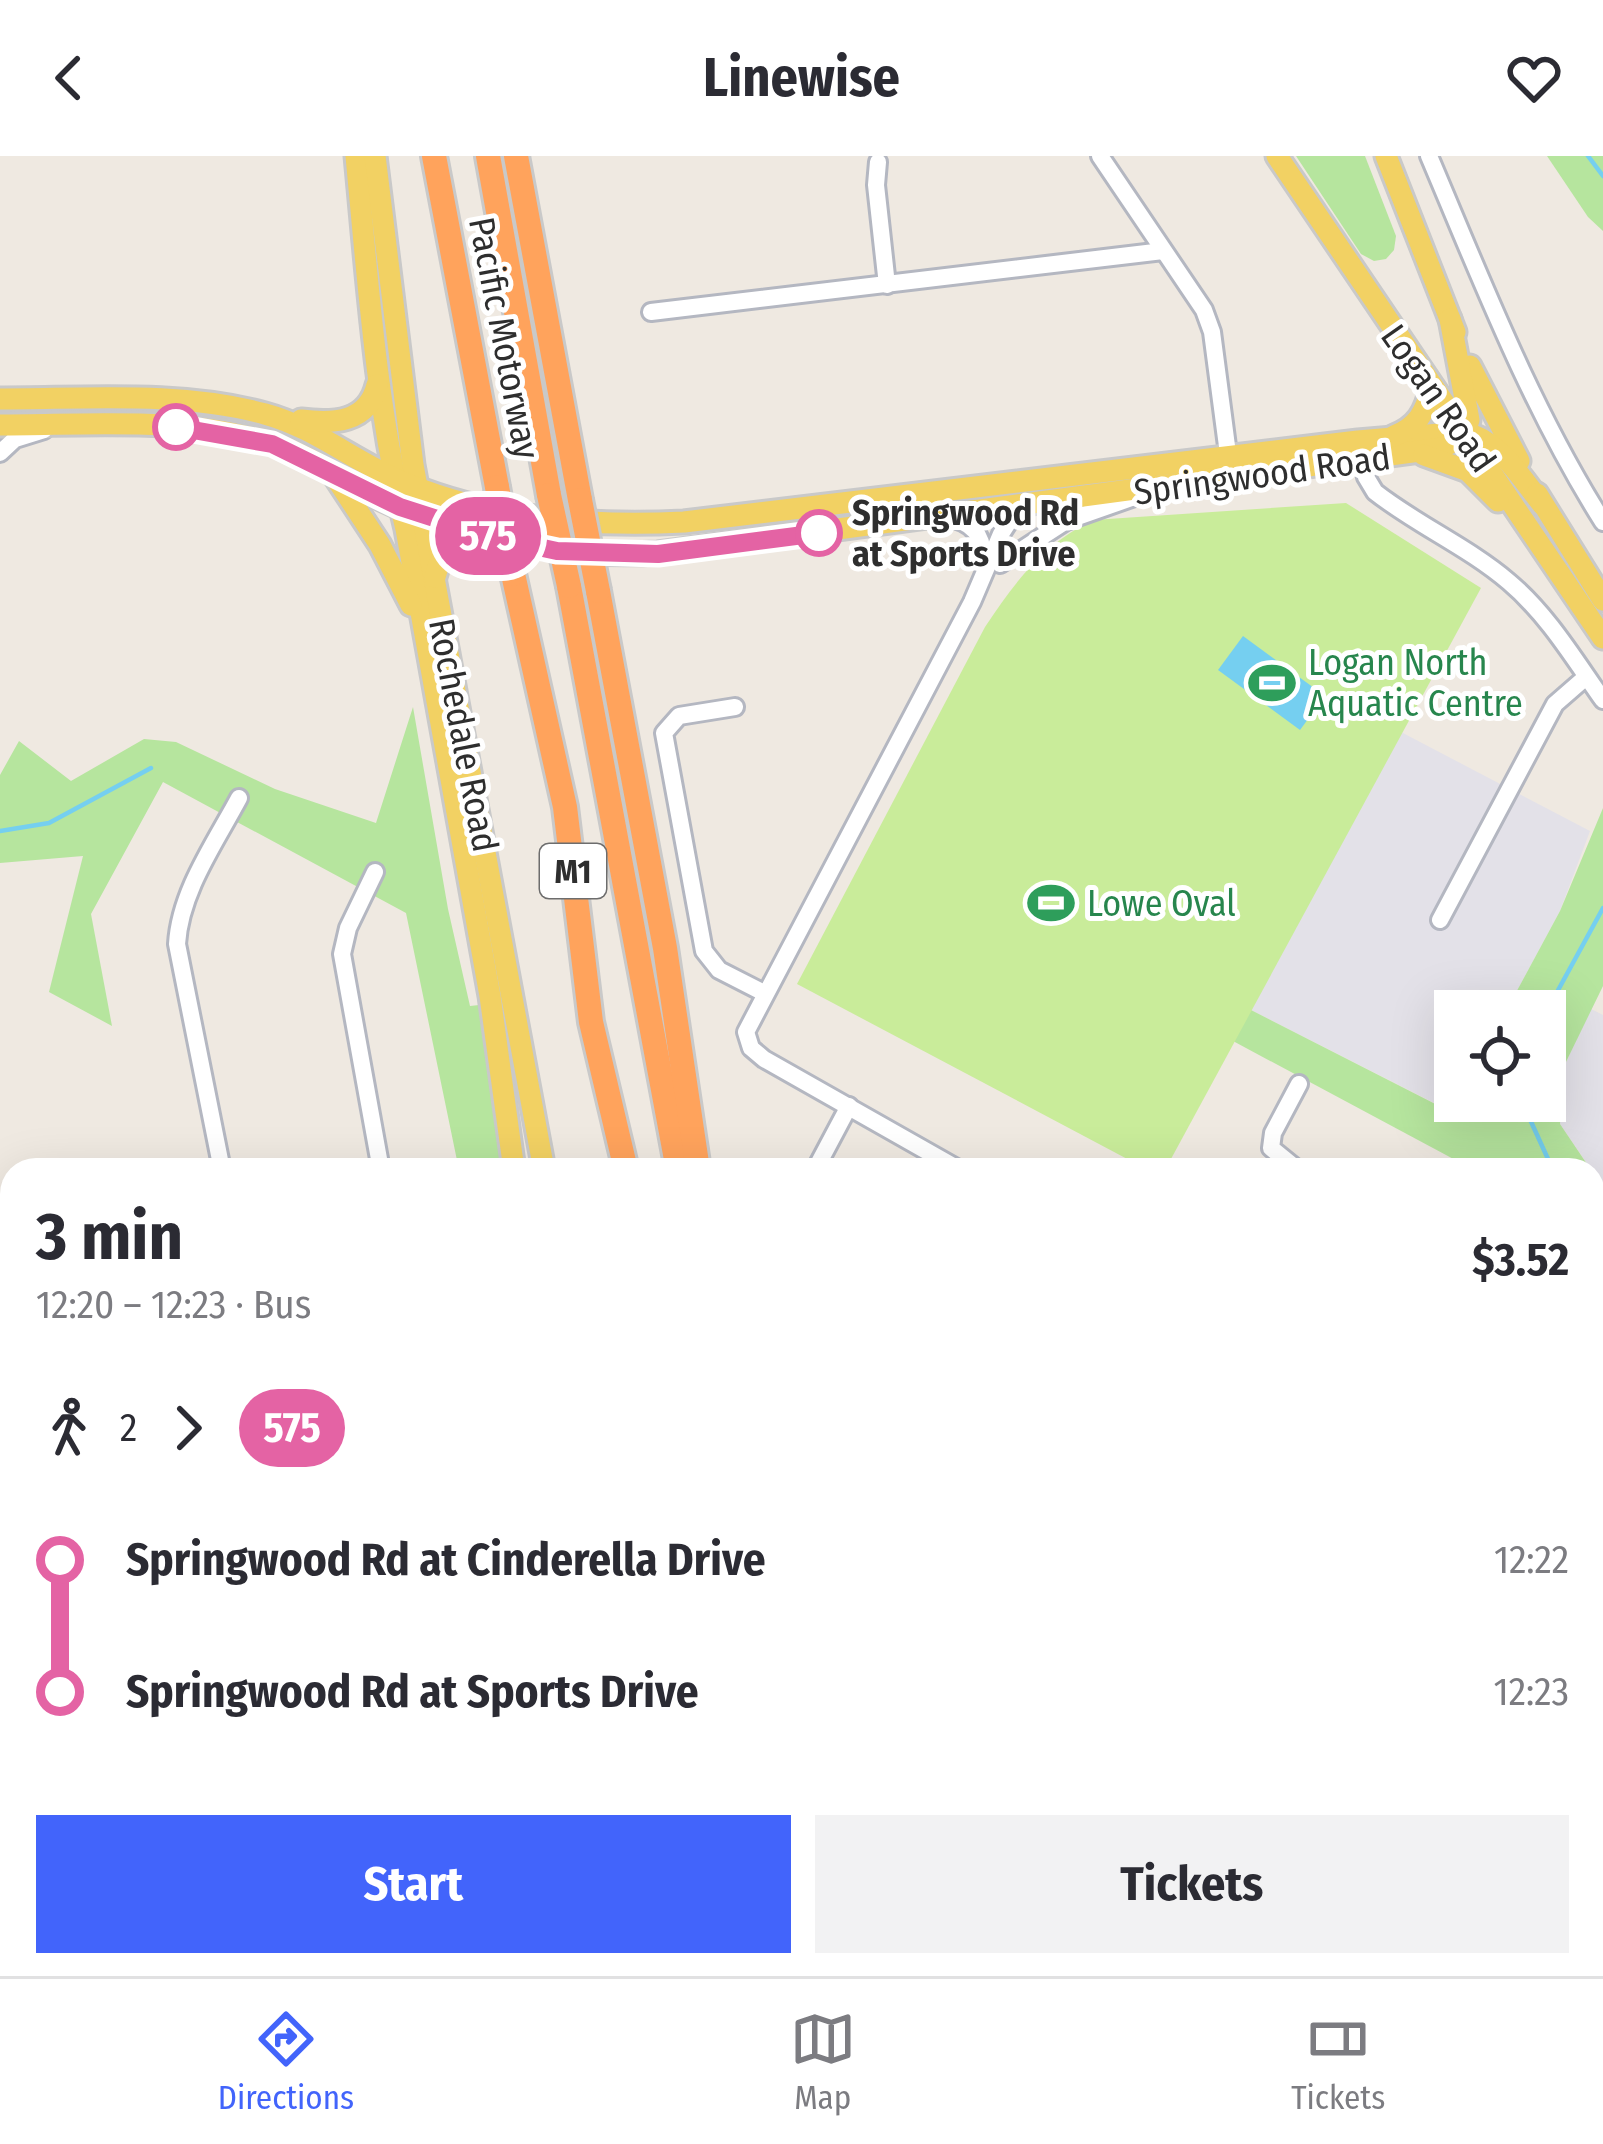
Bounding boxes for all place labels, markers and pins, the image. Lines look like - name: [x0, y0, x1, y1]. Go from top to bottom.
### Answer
- unlabelled marker: [154, 405, 198, 449]
- place label: Springwood Rd at Sports Drive: [852, 491, 1079, 576]
- marker: Springwood Rd at Sports Drive: [797, 511, 841, 555]
- place label: Logan North Aquatic Centre: [1308, 641, 1523, 726]
- sports icon: Logan North Aquatic Centre: [1247, 658, 1297, 708]
- sports icon: Lowe Oval: [1026, 878, 1076, 928]
- place label: Lowe Oval: [1087, 882, 1236, 926]

